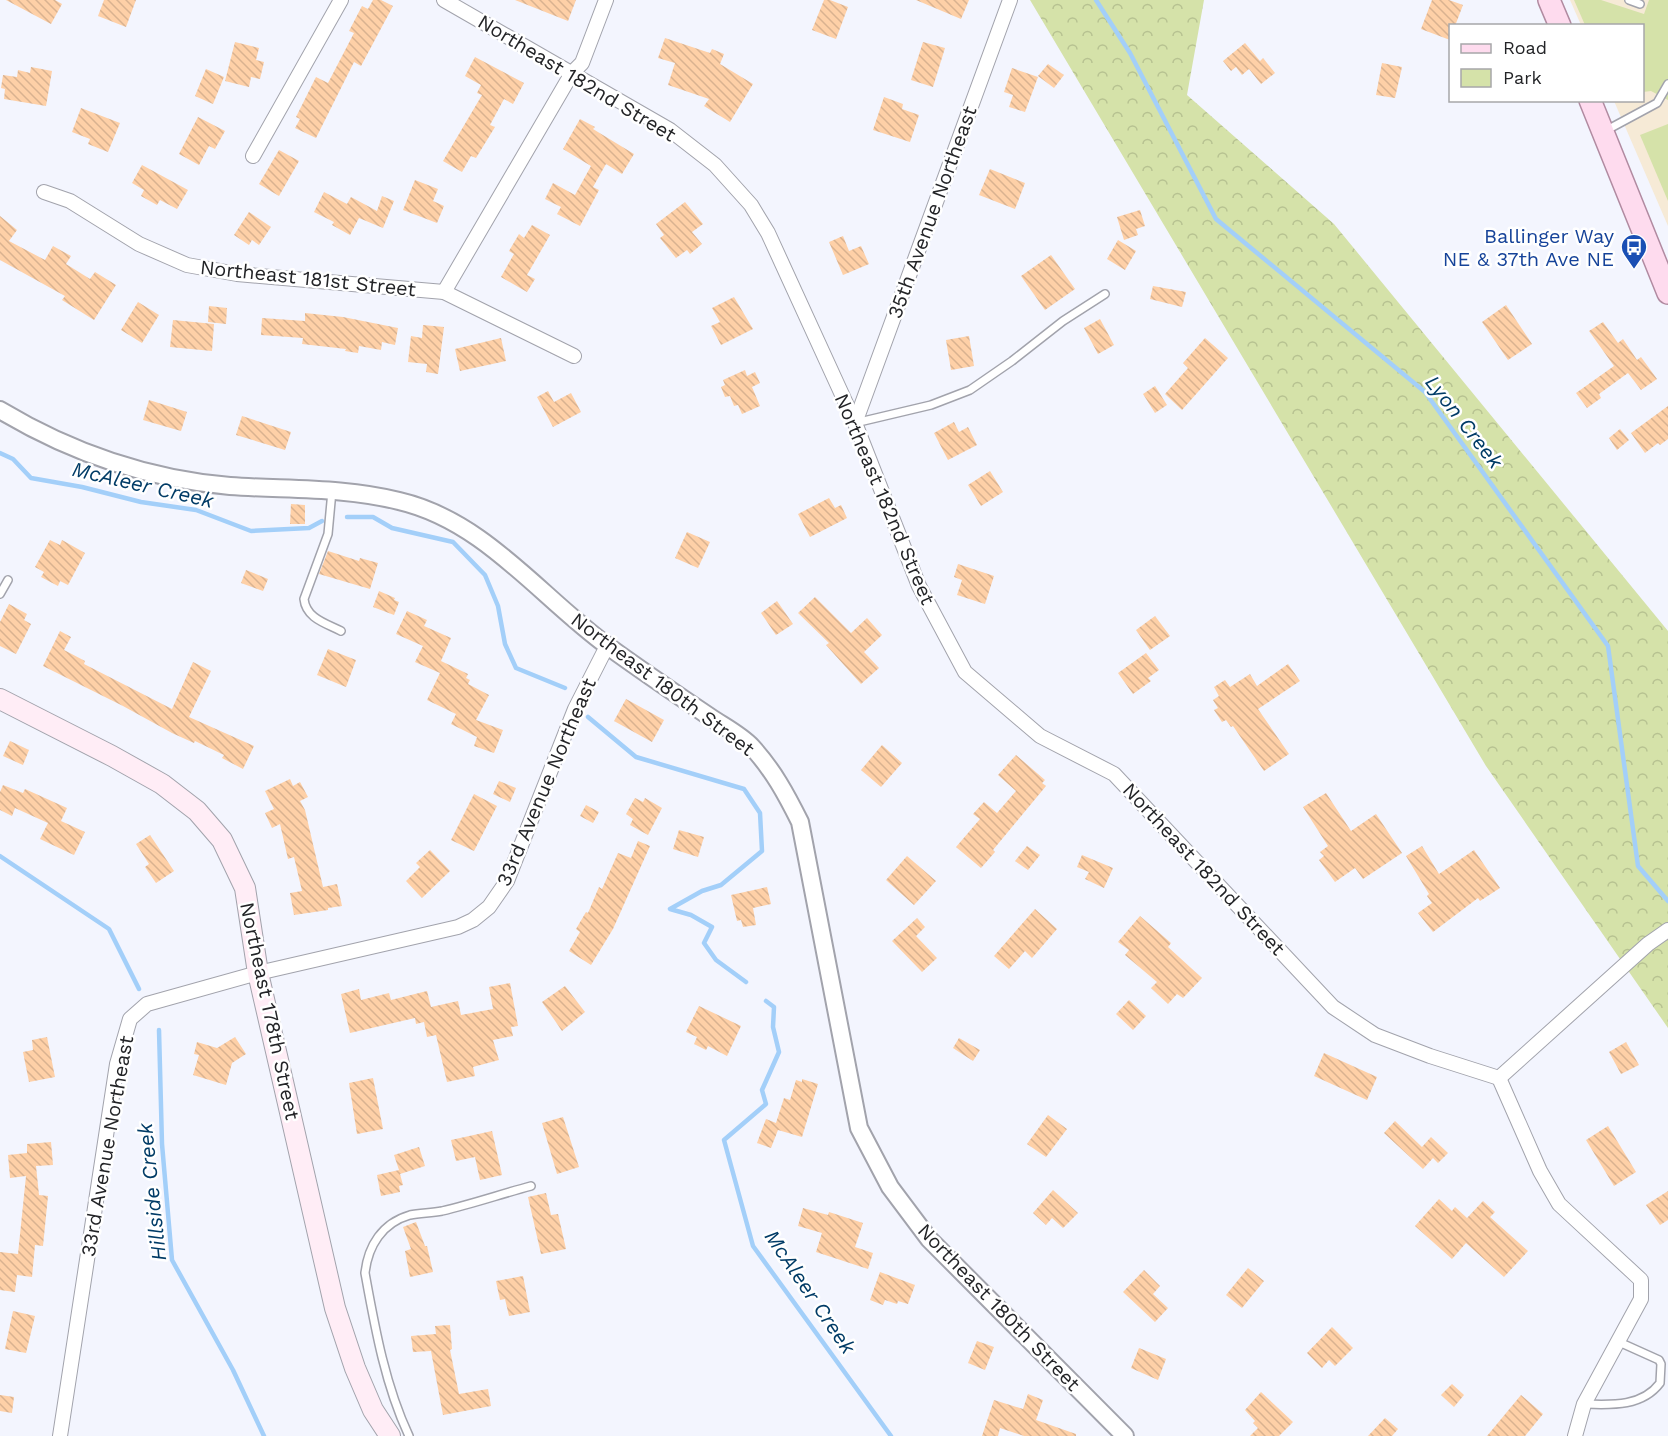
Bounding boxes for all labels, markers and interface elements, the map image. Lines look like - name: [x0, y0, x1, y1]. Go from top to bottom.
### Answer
- street label: Northeast 182nd Street: [474, 9, 681, 147]
- legend: [1449, 24, 1644, 102]
- text: Road: [1503, 37, 1547, 58]
- text: Park: [1503, 67, 1542, 88]
- street label: 35th Avenue Northeast: [882, 102, 982, 321]
- place label: Ballinger Way NE & 37th Ave NE: [1443, 224, 1615, 271]
- bus stop icon: Ballinger Way NE & 37th Ave NE: [1619, 232, 1649, 270]
- street label: Northeast 181st Street: [199, 255, 418, 301]
- water label: Lyon Creek: [1420, 370, 1509, 474]
- street label: Northeast 182nd Street: [830, 390, 941, 609]
- water label: McAleer Creek: [70, 456, 217, 513]
- street label: Northeast 180th Street: [567, 607, 760, 761]
- street label: 33rd Avenue Northeast: [491, 674, 601, 890]
- street label: Northeast 182nd Street: [1118, 778, 1291, 961]
- street label: Northeast 178th Street: [235, 900, 305, 1123]
- street label: 33rd Avenue Northeast: [76, 1033, 138, 1258]
- water label: Hillside Creek: [132, 1121, 171, 1262]
- street label: Northeast 180th Street: [913, 1218, 1086, 1396]
- water label: McAleer Creek: [760, 1225, 861, 1359]

